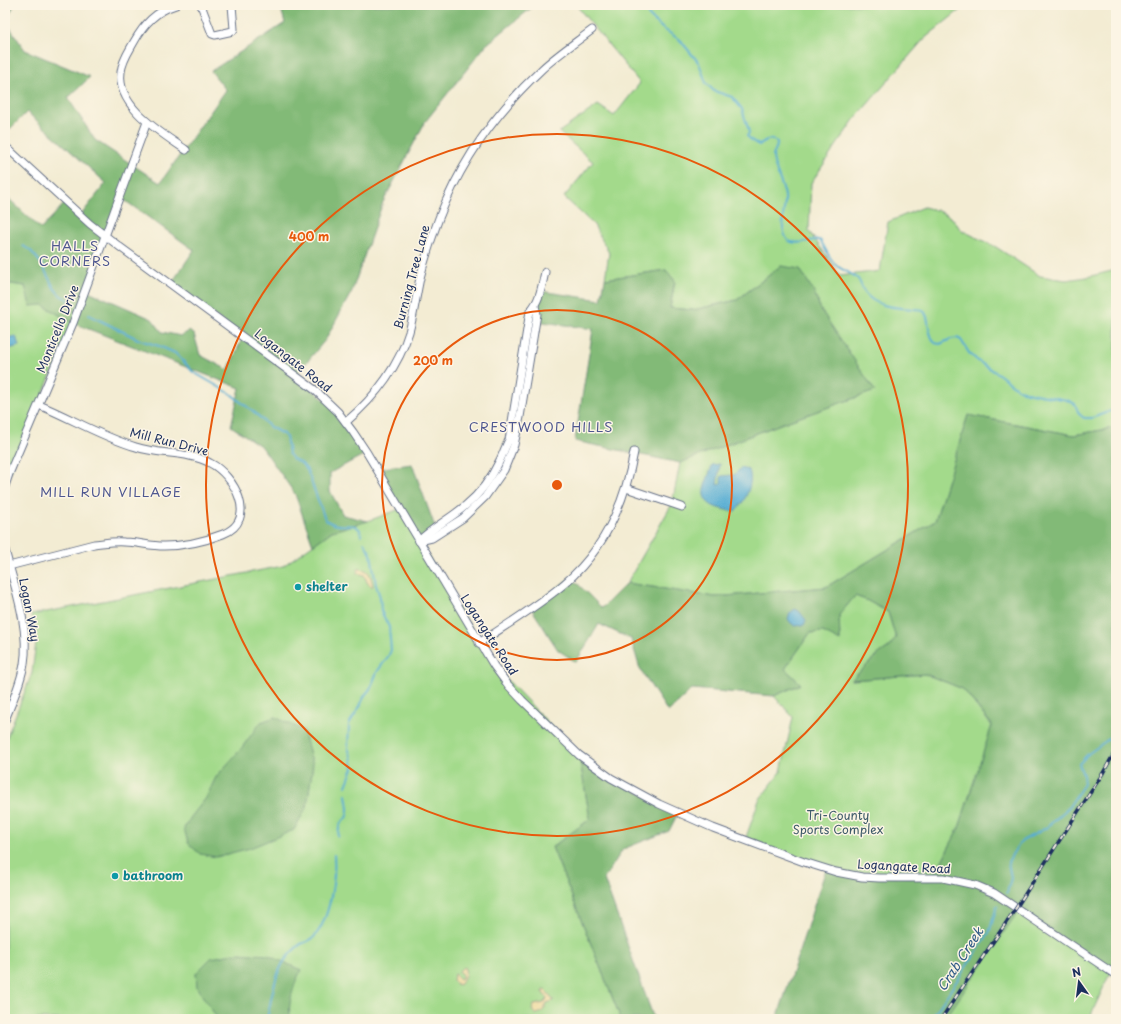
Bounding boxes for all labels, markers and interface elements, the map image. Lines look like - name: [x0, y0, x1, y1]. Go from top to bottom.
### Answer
- street label: Burning Tree Lane: [388, 222, 434, 331]
- text: 400 m: [289, 227, 329, 245]
- district label: HALLS CORNERS: [39, 236, 111, 270]
- street label: Monticello Drive: [31, 282, 83, 375]
- street label: Logangate Road: [251, 324, 336, 396]
- text: 200 m: [413, 351, 453, 369]
- district label: CRESTWOOD HILLS: [469, 417, 613, 436]
- street label: Mill Run Drive: [128, 423, 211, 460]
- centre of rings: [550, 478, 564, 492]
- district label: MILL RUN VILLAGE: [40, 482, 182, 501]
- street label: Logan Way: [15, 576, 45, 643]
- place label: shelter: [306, 577, 348, 595]
- marker: shelter: [293, 582, 303, 592]
- street label: Logangate Road: [457, 590, 523, 679]
- park label: Tri-County Sports Complex: [793, 806, 883, 838]
- street label: Logangate Road: [857, 855, 951, 877]
- place label: bathroom: [123, 866, 183, 884]
- marker: bathroom: [110, 871, 120, 881]
- water label: Crab Creek: [932, 922, 988, 995]
- north arrow: [1059, 962, 1099, 1002]
- text: N: [1070, 962, 1083, 981]

